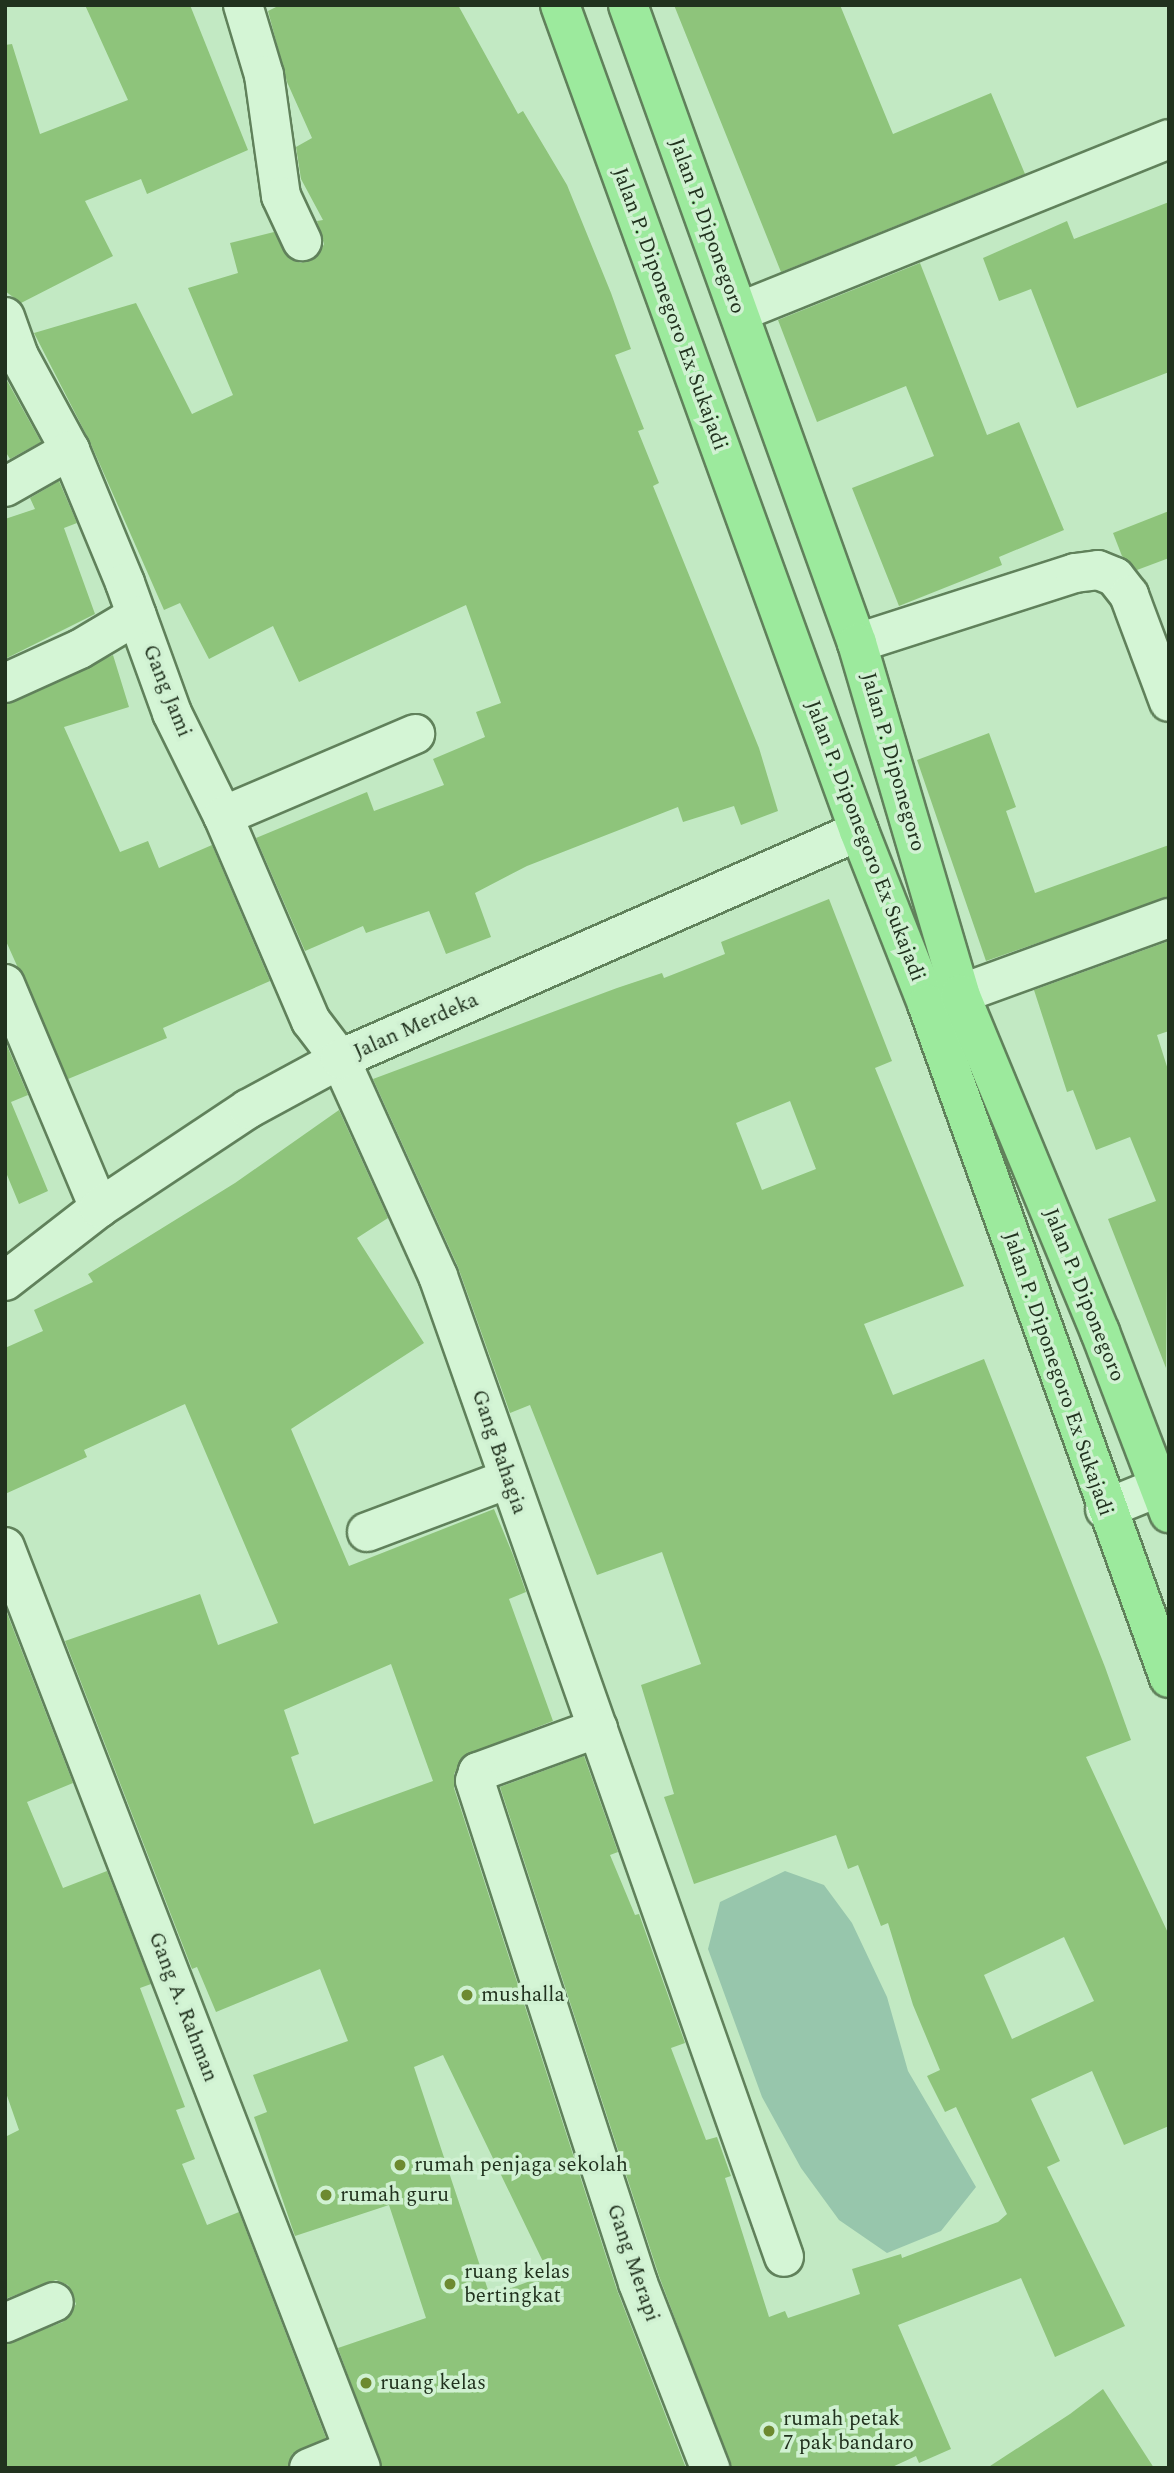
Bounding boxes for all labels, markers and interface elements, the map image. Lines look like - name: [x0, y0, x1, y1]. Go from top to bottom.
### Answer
- street label: Jalan P. Diponegoro: [664, 135, 750, 317]
- street label: Jalan P. Diponegoro Ex Sukajadi: [607, 164, 733, 454]
- street label: Gang Jami: [137, 641, 197, 741]
- street label: Jalan P. Diponegoro: [855, 670, 931, 854]
- street label: Jalan P. Diponegoro Ex Sukajadi: [800, 697, 930, 985]
- street label: Jalan Merdeka: [350, 987, 482, 1065]
- street label: Jalan P. Diponegoro: [1038, 1205, 1130, 1385]
- street label: Jalan P. Diponegoro Ex Sukajadi: [997, 1228, 1119, 1520]
- street label: Gang Bahagia: [466, 1387, 532, 1517]
- street label: Gang A. Rahman: [143, 1929, 223, 2085]
- place label: mushalla: [481, 1982, 565, 2008]
- marker: mushalla: [459, 1987, 475, 2003]
- place label: rumah penjaga sekolah: [414, 2152, 628, 2178]
- marker: rumah penjaga sekolah: [392, 2157, 408, 2173]
- place label: rumah guru: [340, 2182, 449, 2208]
- marker: rumah guru: [318, 2187, 334, 2203]
- street label: Gang Merapi: [601, 2201, 665, 2325]
- place label: ruang kelas bertingkat: [464, 2259, 570, 2309]
- marker: ruang kelas bertingkat: [442, 2276, 458, 2292]
- place label: ruang kelas: [380, 2370, 486, 2396]
- marker: ruang kelas: [358, 2375, 374, 2391]
- place label: rumah petak 7 pak bandaro: [783, 2406, 914, 2456]
- marker: rumah petak 7 pak bandaro: [761, 2423, 777, 2439]

